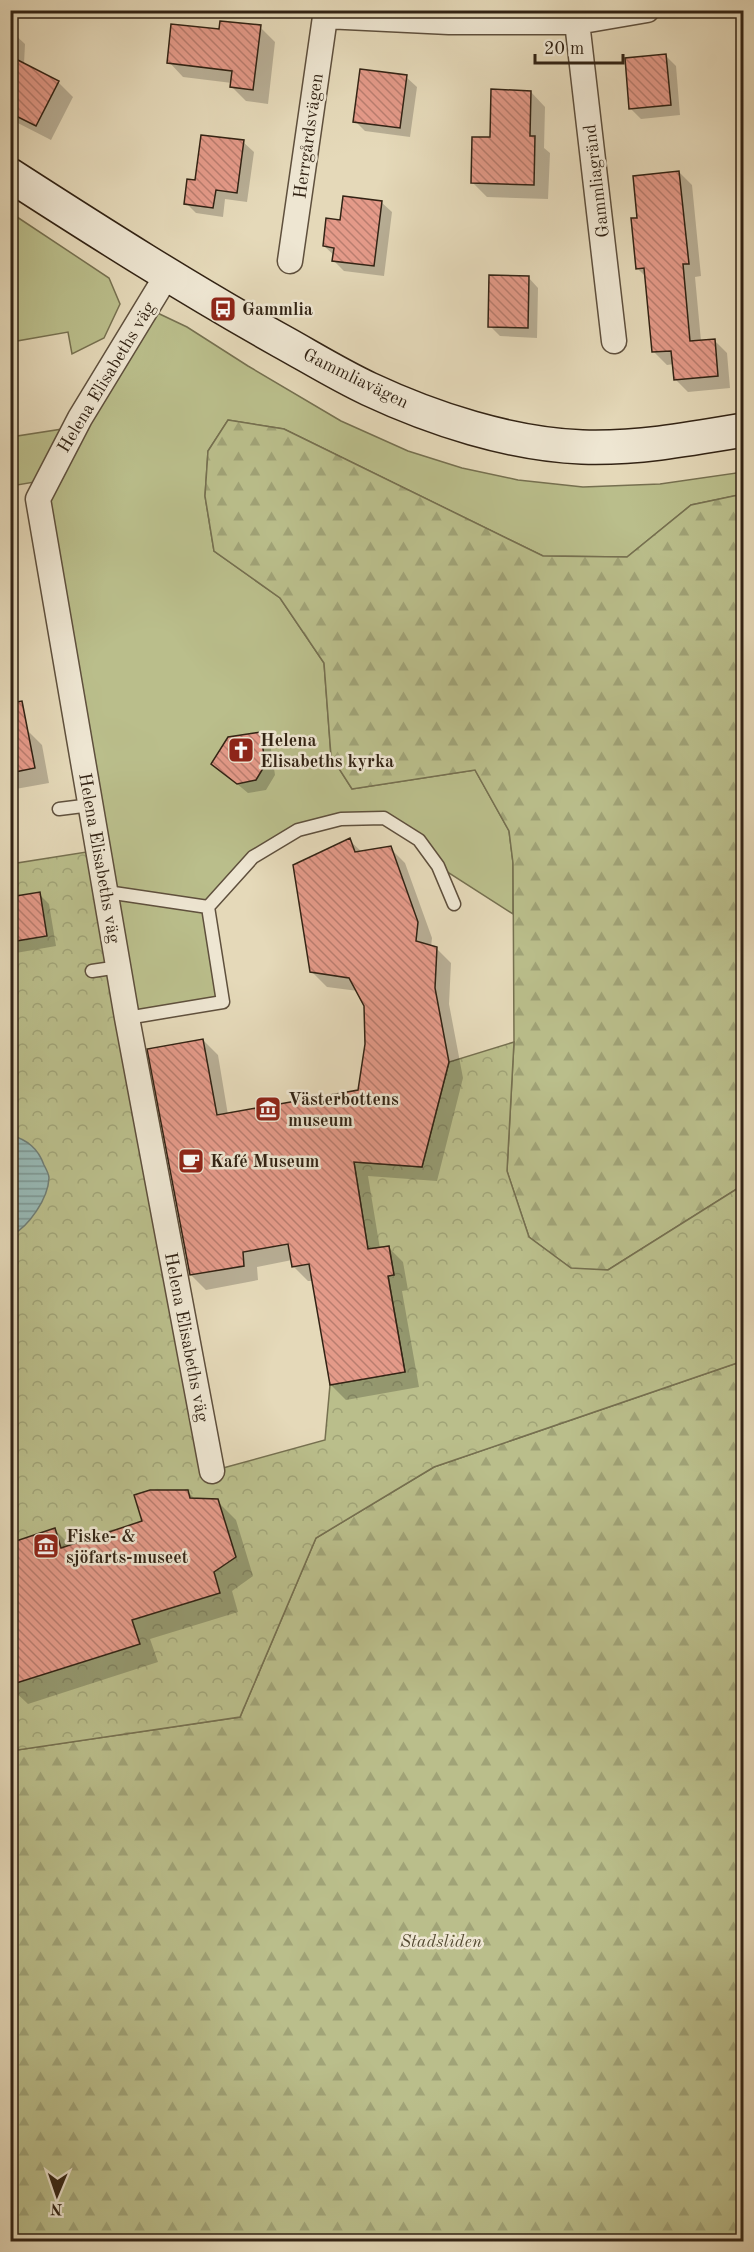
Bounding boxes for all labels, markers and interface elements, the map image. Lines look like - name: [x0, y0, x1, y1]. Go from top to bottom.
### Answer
- scale bar: [535, 27, 624, 65]
- text: 20 m: [544, 40, 584, 58]
- street label: Herrgårdsvägen: [291, 72, 327, 200]
- street label: Gammliagränd: [581, 123, 613, 239]
- bus stop icon: Gammlia: [208, 294, 238, 324]
- street label: Helena Elisabeths väg: [55, 299, 159, 456]
- place label: Gammlia: [242, 301, 313, 319]
- street label: Gammliavägen: [300, 346, 411, 412]
- place label: Helena Elisabeths kyrka: [260, 732, 394, 771]
- church icon: Helena Elisabeths kyrka: [226, 735, 256, 765]
- street label: Helena Elisabeths väg: [75, 772, 123, 945]
- place label: Västerbottens museum: [288, 1091, 399, 1130]
- museum icon: Västerbottens museum: [253, 1094, 283, 1124]
- cafe icon: Kafé Museum: [176, 1146, 206, 1176]
- place label: Kafé Museum: [210, 1153, 319, 1171]
- street label: Helena Elisabeths väg: [161, 1251, 211, 1424]
- place label: Fiske- & sjöfarts-museet: [66, 1528, 189, 1567]
- museum icon: Fiske- & sjöfarts-museet: [31, 1531, 61, 1561]
- park label: Stadsliden: [400, 1933, 482, 1951]
- north arrow: [27, 2165, 87, 2225]
- text: N: [49, 2200, 63, 2216]

